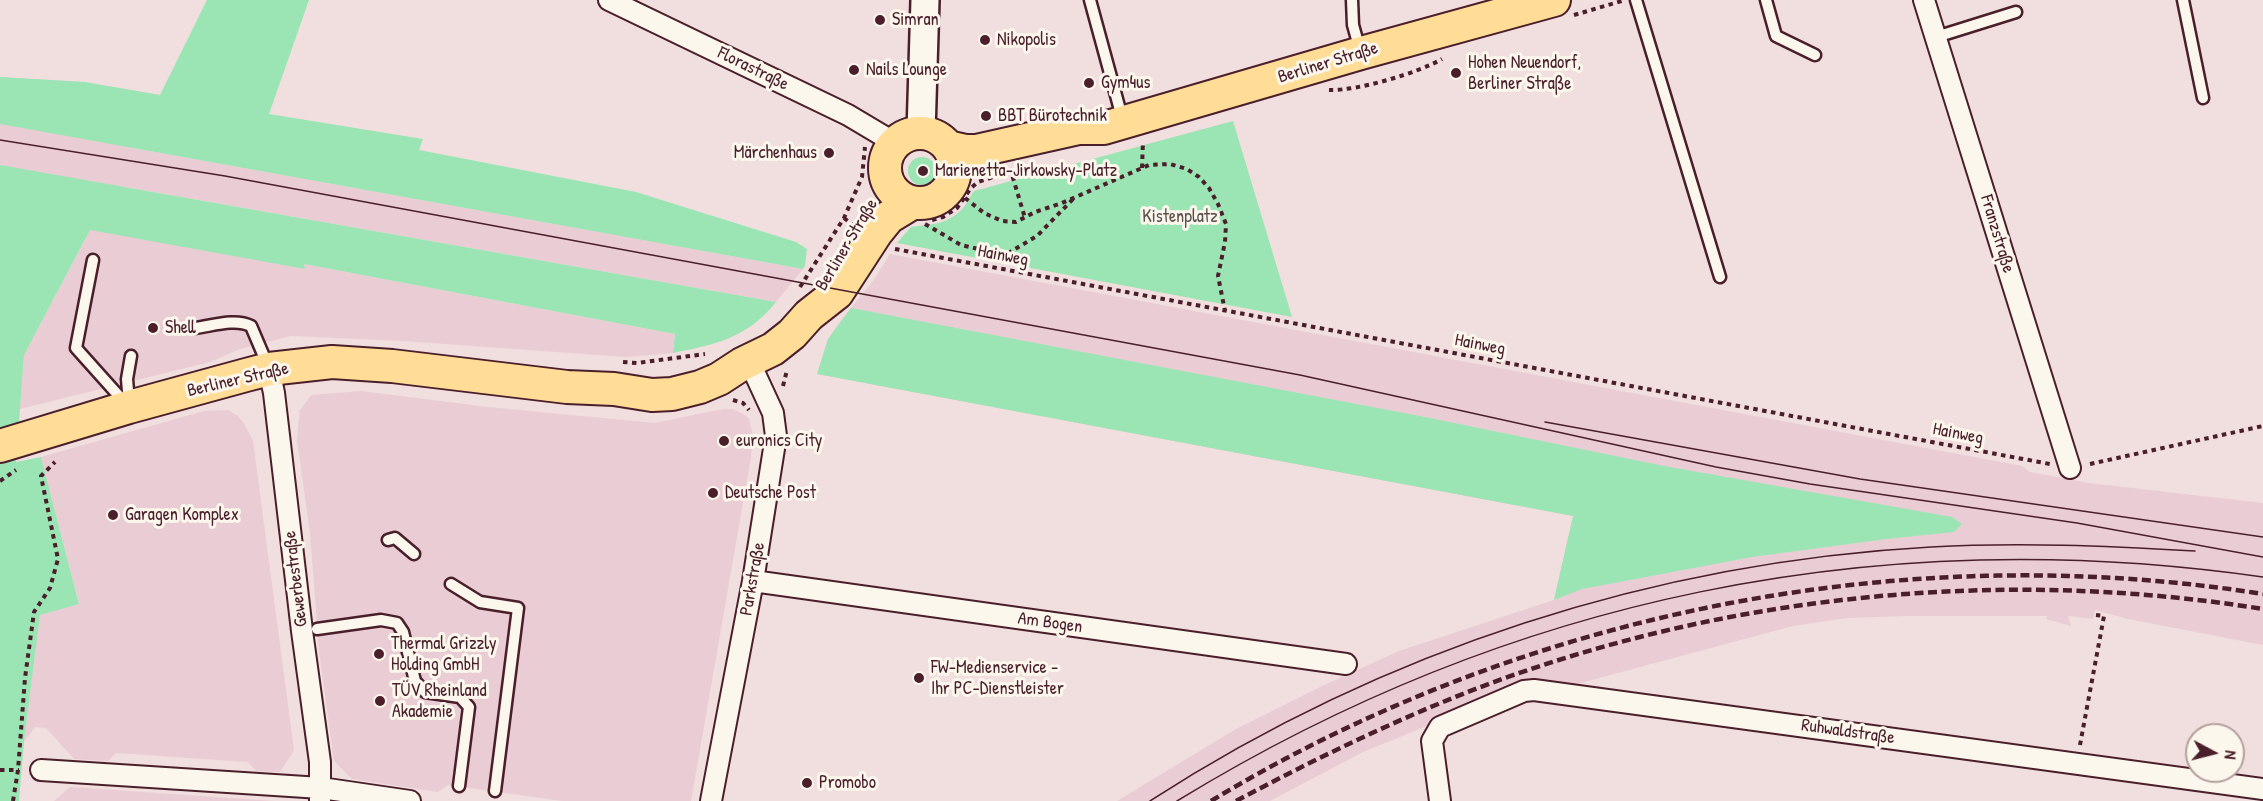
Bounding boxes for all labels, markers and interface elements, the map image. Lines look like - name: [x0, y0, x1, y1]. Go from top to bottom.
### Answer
- place label: Simran: [892, 9, 939, 31]
- marker: Simran: [873, 13, 887, 27]
- place label: Nikopolis: [997, 29, 1056, 51]
- marker: Nikopolis: [978, 33, 992, 47]
- street label: Berliner Straße: [1275, 38, 1381, 88]
- street label: Florastraße: [714, 43, 792, 95]
- place label: Hohen Neuendorf, Berliner Straße: [1468, 52, 1581, 94]
- place label: Nails Lounge: [866, 59, 947, 81]
- marker: Nails Lounge: [847, 63, 861, 77]
- marker: Hohen Neuendorf, Berliner Straße: [1449, 66, 1463, 80]
- place label: Gym4us: [1101, 72, 1150, 94]
- marker: Gym4us: [1082, 76, 1096, 90]
- place label: BBT Bürotechnik: [998, 105, 1107, 127]
- marker: BBT Bürotechnik: [979, 109, 993, 123]
- place label: Märchenhaus: [734, 142, 817, 164]
- marker: Märchenhaus: [822, 146, 836, 160]
- place label: Marienetta-Jirkowsky-Platz: [935, 160, 1117, 182]
- marker: Marienetta-Jirkowsky-Platz: [916, 164, 930, 178]
- street label: Franzstraße: [1975, 192, 2019, 276]
- street label: Berliner Straße: [811, 195, 883, 295]
- park label: Kistenplatz: [1142, 206, 1218, 228]
- street label: Hainweg: [976, 241, 1030, 271]
- place label: Shell: [165, 317, 196, 339]
- marker: Shell: [146, 321, 160, 335]
- street label: Hainweg: [1453, 330, 1507, 360]
- street label: Berliner Straße: [185, 358, 291, 402]
- street label: Hainweg: [1931, 419, 1985, 449]
- place label: euronics City: [736, 430, 822, 452]
- marker: euronics City: [717, 434, 731, 448]
- place label: Deutsche Post: [725, 482, 816, 504]
- marker: Deutsche Post: [706, 486, 720, 500]
- place label: Garagen Komplex: [125, 504, 239, 526]
- marker: Garagen Komplex: [106, 508, 120, 522]
- street label: Gewerbestraße: [279, 530, 313, 628]
- street label: Parkstraße: [736, 541, 770, 617]
- street label: Am Bogen: [1016, 608, 1084, 638]
- place label: Thermal Grizzly Holding GmbH: [391, 633, 497, 676]
- marker: Thermal Grizzly Holding GmbH: [372, 647, 386, 661]
- place label: FW-Medienservice - Ihr PC-Dienstleister: [931, 657, 1064, 700]
- marker: FW-Medienservice - Ihr PC-Dienstleister: [912, 671, 926, 685]
- place label: TÜV Rheinland Akademie: [392, 680, 487, 722]
- marker: TÜV Rheinland Akademie: [373, 694, 387, 708]
- street label: Ruhwaldstraße: [1800, 715, 1896, 749]
- north arrow: [2185, 723, 2245, 783]
- text: N: [2219, 749, 2242, 761]
- place label: Promobo: [819, 772, 876, 794]
- marker: Promobo: [800, 776, 814, 790]

